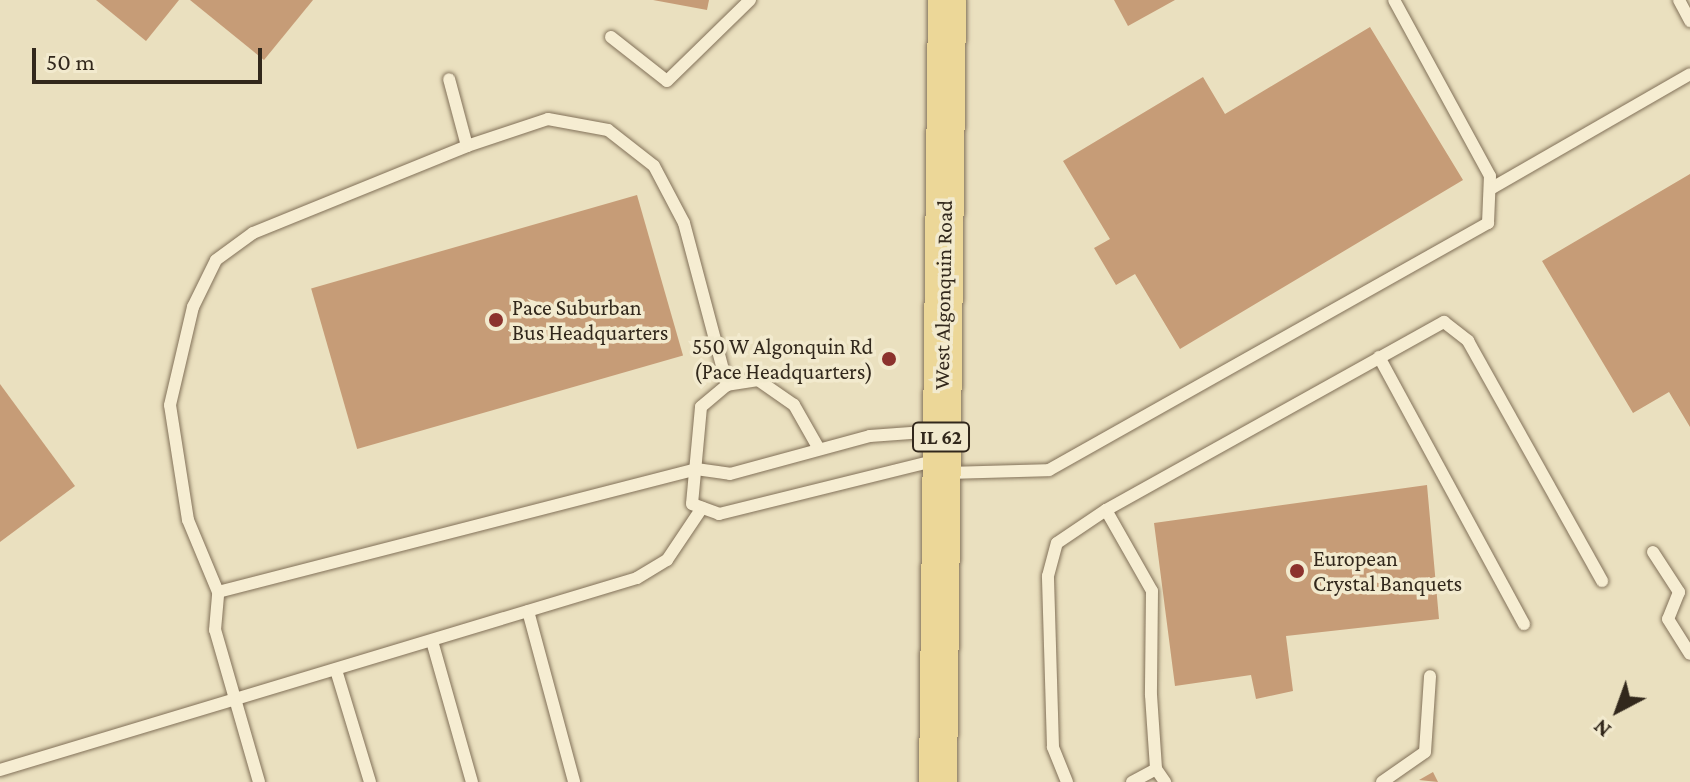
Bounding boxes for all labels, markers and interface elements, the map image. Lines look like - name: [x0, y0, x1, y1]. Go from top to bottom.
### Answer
- scale bar: [36, 32, 266, 82]
- text: 50 m: [46, 48, 95, 75]
- street label: West Algonquin Road: [928, 200, 958, 390]
- place label: Pace Suburban Bus Headquarters: [512, 294, 668, 346]
- marker: Pace Suburban Bus Headquarters: [487, 311, 505, 329]
- place label: 550 W Algonquin Rd (Pace Headquarters): [692, 333, 873, 384]
- marker: 550 W Algonquin Rd (Pace Headquarters): [880, 350, 898, 368]
- road number: IL 62: [911, 421, 971, 453]
- place label: European Crystal Banquets: [1313, 545, 1462, 596]
- marker: European Crystal Banquets: [1288, 562, 1306, 580]
- north arrow: [1578, 670, 1658, 750]
- text: N: [1588, 714, 1616, 743]

